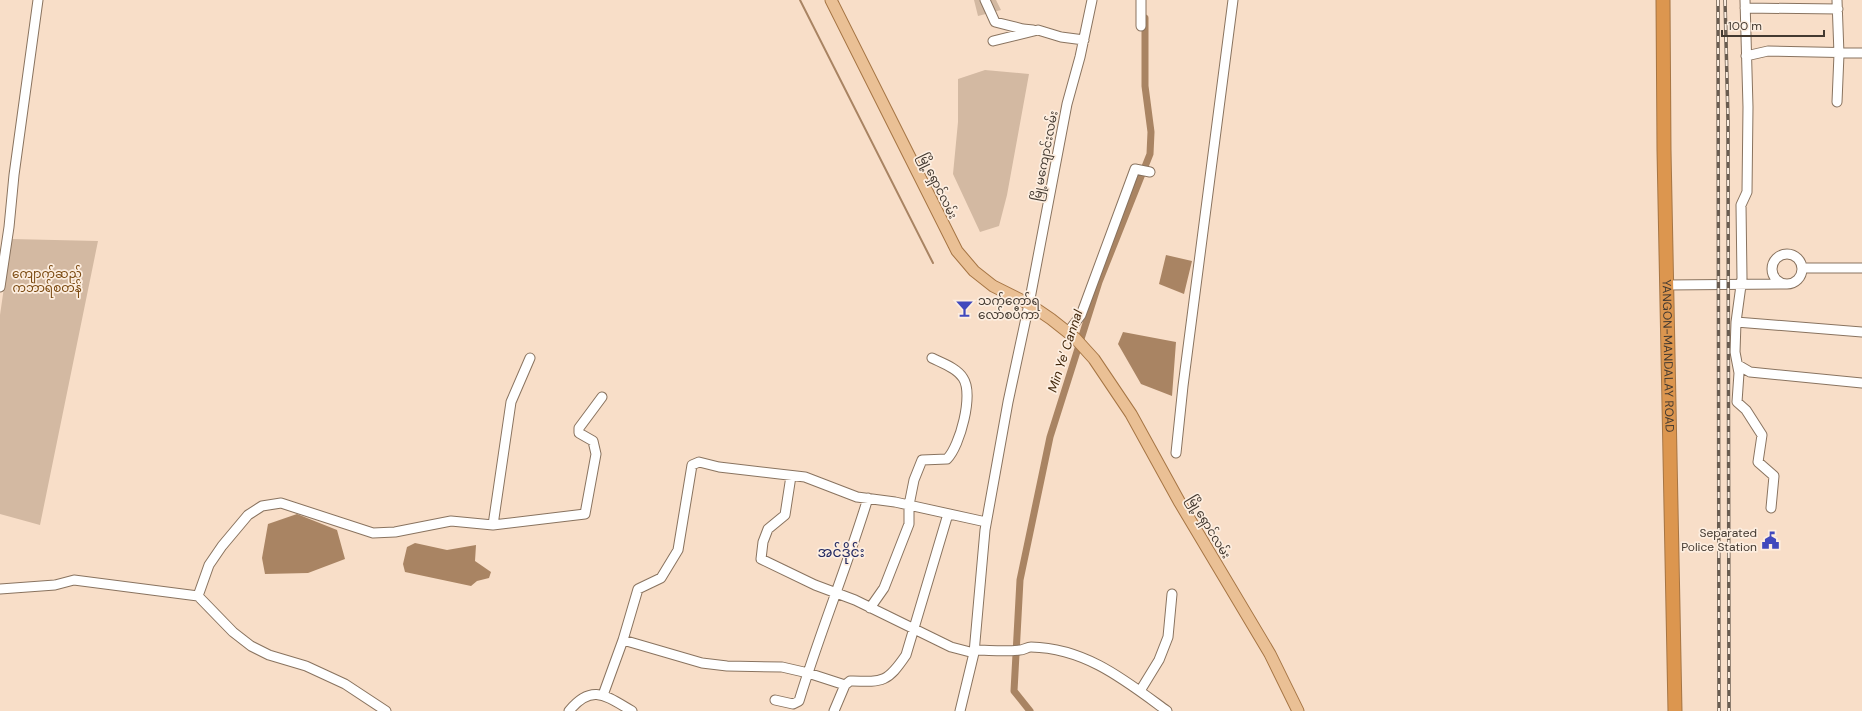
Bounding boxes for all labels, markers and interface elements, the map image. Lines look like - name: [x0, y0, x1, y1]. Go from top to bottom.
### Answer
- scale bar: [1722, 12, 1824, 38]
- text: 100 m: [1728, 18, 1762, 34]
- street label: မြို့မကျောင်းလမ်း: [1027, 109, 1064, 203]
- street label: မြို့ရှောင်လမ်း: [913, 150, 962, 222]
- park label: ကျောက်ဆည် ကဘာရ်စတန်: [12, 265, 82, 298]
- street label: YANGON-MANDALAY ROAD: [1659, 279, 1678, 433]
- place label: သက်တော်ရ လော်စပီကာ: [978, 292, 1040, 323]
- bar icon: သက်တော်ရ လော်စပီကာ: [955, 298, 975, 318]
- water label: Min Ye' Cannal: [1044, 306, 1087, 394]
- street label: မြို့ရှောင်လမ်း: [1182, 492, 1235, 563]
- place label: Separated Police Station: [1681, 525, 1757, 555]
- public building icon: Separated Police Station: [1760, 530, 1780, 550]
- district label: အင်ဒိုင်း: [818, 542, 864, 564]

